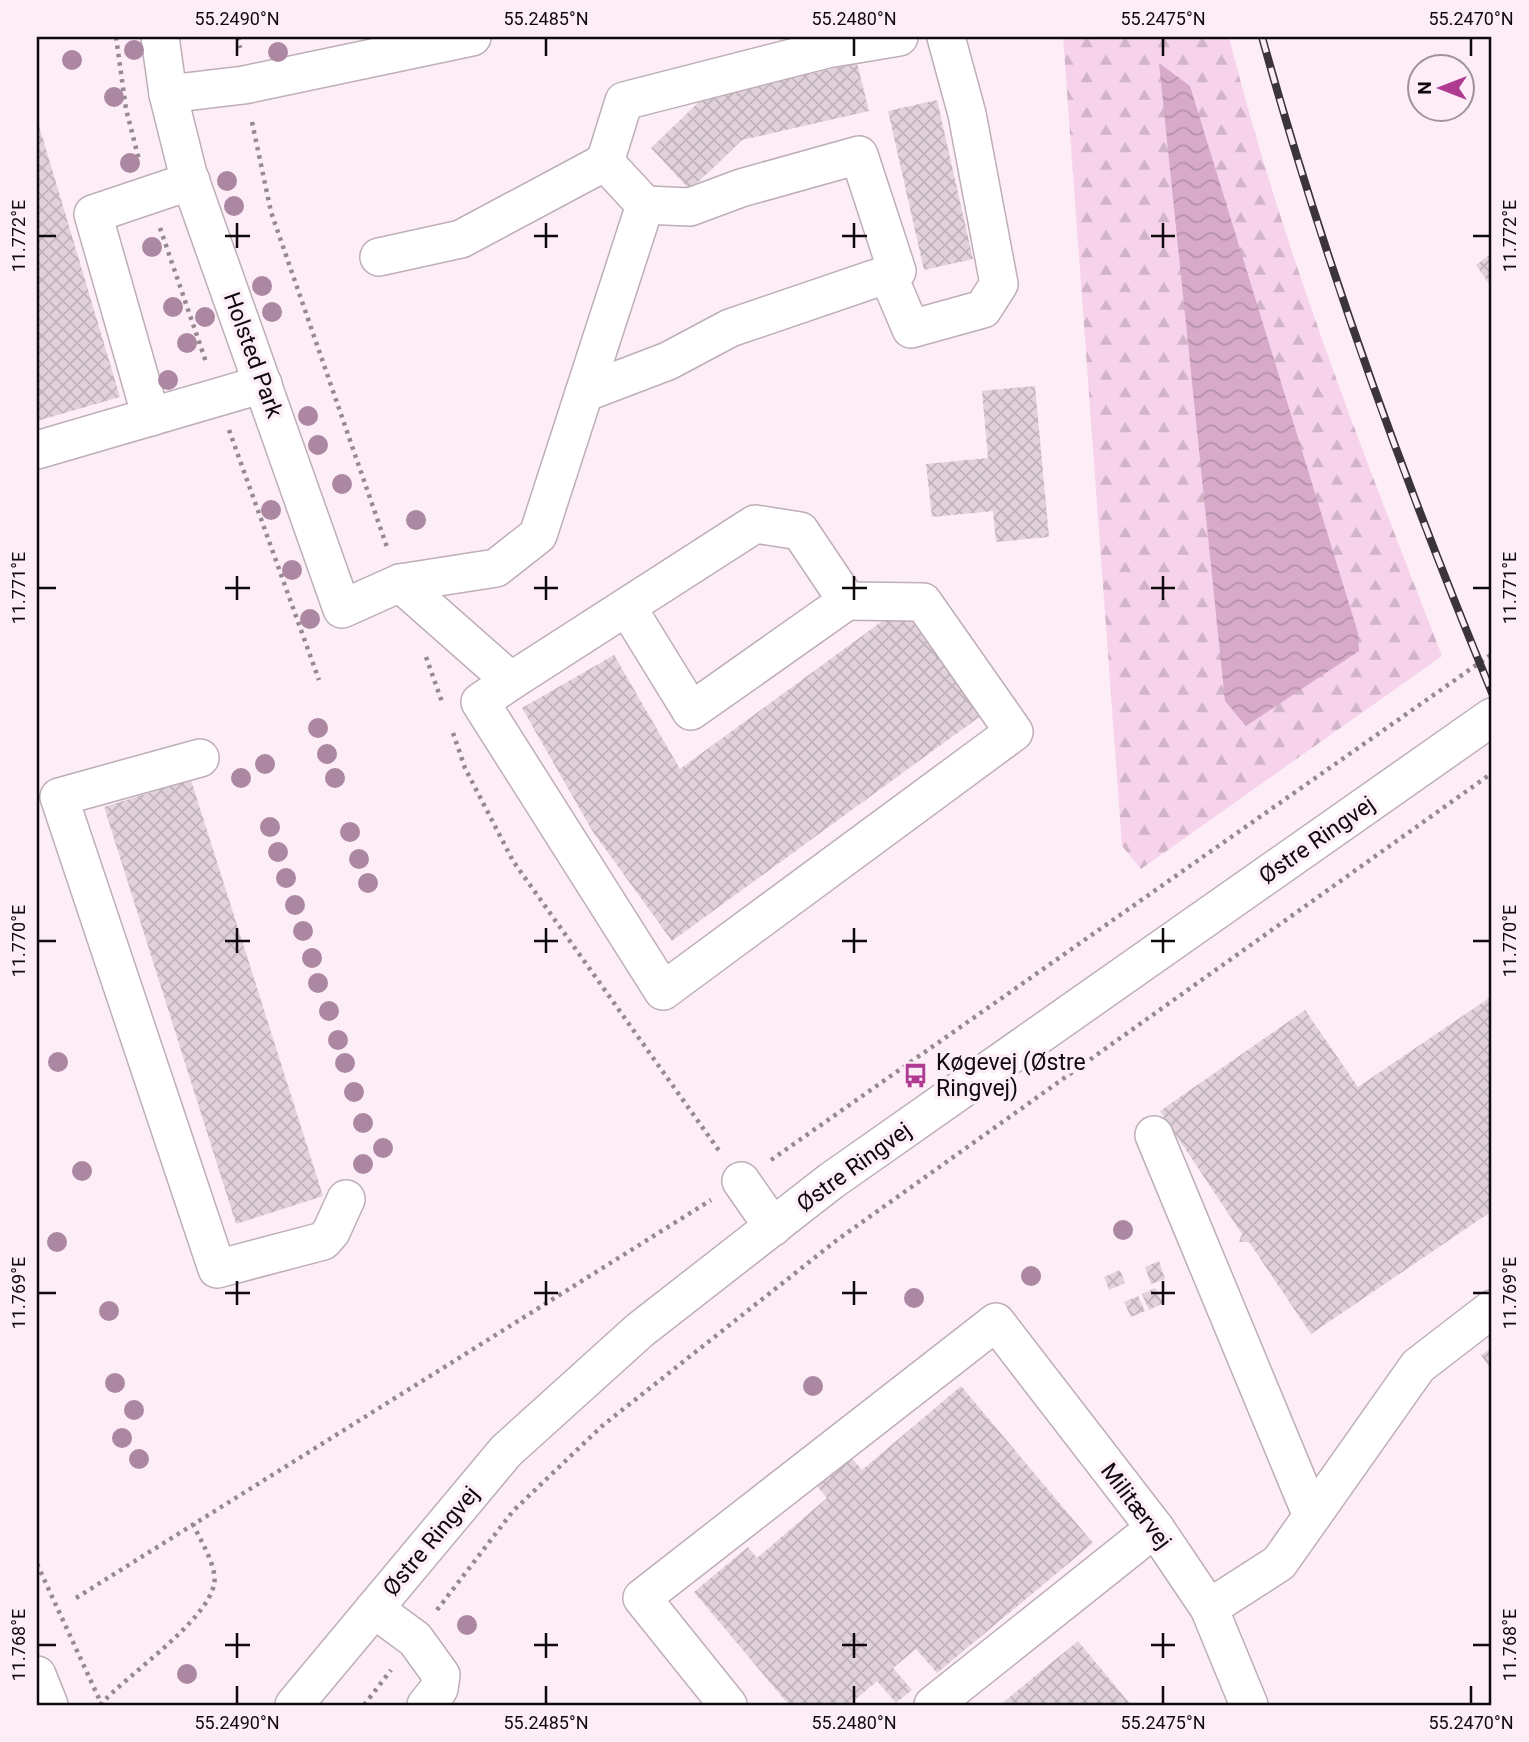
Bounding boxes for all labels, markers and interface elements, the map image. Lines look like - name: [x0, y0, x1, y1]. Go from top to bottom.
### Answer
- text: 55.2490°N: [194, 8, 280, 29]
- text: 55.2485°N: [503, 8, 589, 29]
- text: 55.2480°N: [811, 8, 897, 29]
- text: 55.2475°N: [1120, 8, 1206, 29]
- text: 55.2470°N: [1428, 8, 1514, 29]
- north arrow: [1406, 52, 1476, 122]
- text: N: [1413, 81, 1436, 95]
- text: 11.772°E: [8, 200, 29, 272]
- text: 11.772°E: [1499, 200, 1520, 272]
- street label: Holsted Park: [218, 288, 288, 422]
- text: 11.771°E: [8, 552, 29, 624]
- text: 11.771°E: [1499, 552, 1520, 624]
- street label: Østre Ringvej: [1254, 790, 1380, 890]
- text: 11.770°E: [8, 905, 29, 977]
- text: 11.770°E: [1499, 905, 1520, 977]
- place label: Køgevej (Østre Ringvej): [936, 1049, 1086, 1102]
- bus stop icon: Køgevej (Østre Ringvej): [902, 1061, 930, 1089]
- street label: Østre Ringvej: [792, 1116, 916, 1218]
- text: 11.769°E: [8, 1257, 29, 1329]
- text: 11.769°E: [1499, 1257, 1520, 1329]
- street label: Militærvej: [1095, 1458, 1177, 1554]
- street label: Østre Ringvej: [377, 1481, 485, 1601]
- text: 11.768°E: [8, 1609, 29, 1681]
- text: 11.768°E: [1499, 1609, 1520, 1681]
- text: 55.2490°N: [194, 1712, 280, 1733]
- text: 55.2485°N: [503, 1712, 589, 1733]
- text: 55.2480°N: [811, 1712, 897, 1733]
- text: 55.2475°N: [1120, 1712, 1206, 1733]
- text: 55.2470°N: [1428, 1712, 1514, 1733]

